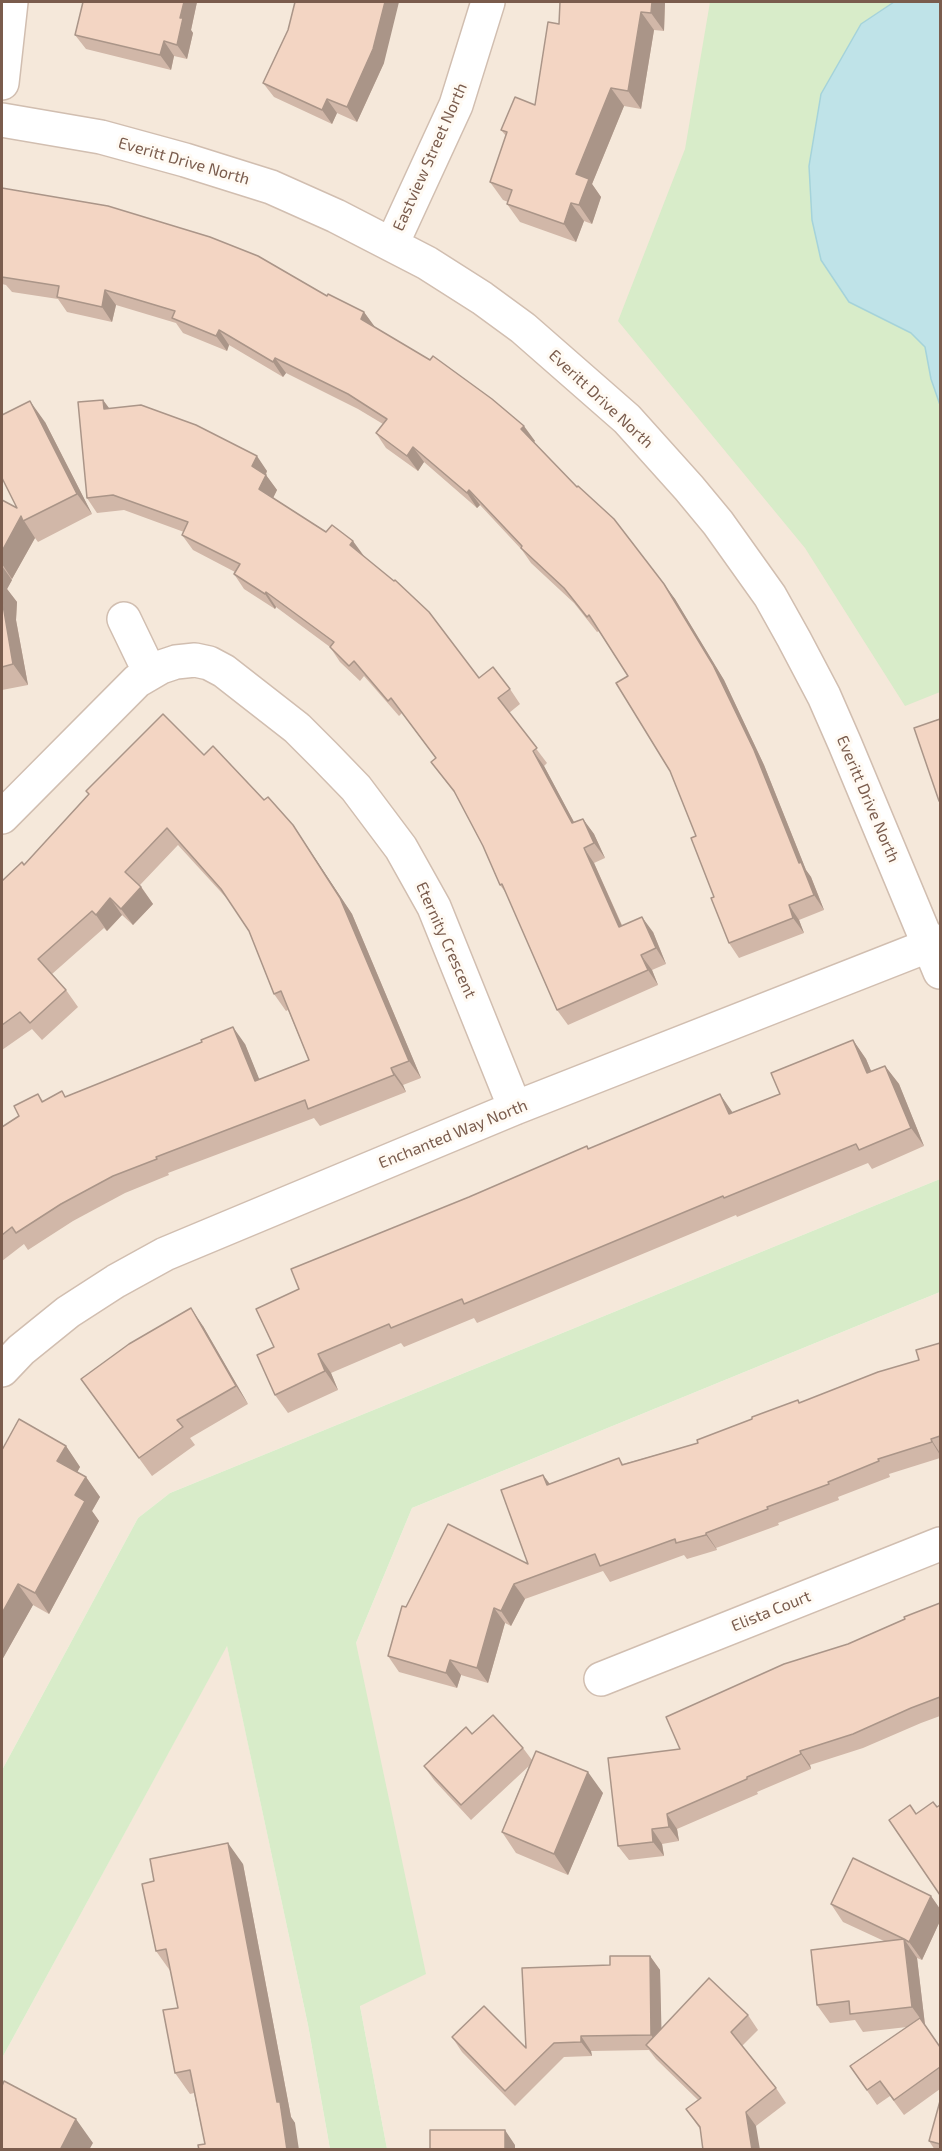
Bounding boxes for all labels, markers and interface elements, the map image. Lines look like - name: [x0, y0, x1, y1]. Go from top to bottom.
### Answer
- street label: Eastview Street North: [389, 80, 471, 234]
- street label: Everitt Drive North: [116, 133, 252, 189]
- street label: Everitt Drive North: [545, 346, 657, 452]
- street label: Everitt Drive North: [833, 733, 903, 865]
- street label: Eternity Crescent: [412, 879, 480, 1001]
- street label: Enchanted Way North: [376, 1095, 530, 1173]
- street label: Elista Court: [728, 1586, 814, 1636]

